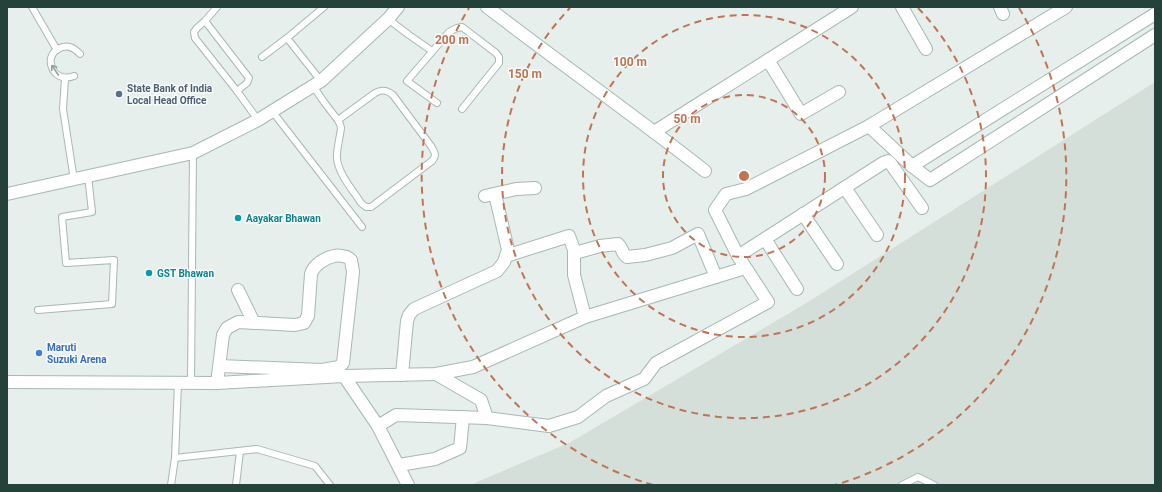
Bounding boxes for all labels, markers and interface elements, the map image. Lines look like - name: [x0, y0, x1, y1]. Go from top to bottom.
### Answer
- text: 200 m: [435, 33, 469, 47]
- text: 100 m: [613, 55, 647, 69]
- one-way arrow: [50, 65, 59, 76]
- text: 150 m: [508, 67, 542, 81]
- place label: State Bank of India Local Head Office: [127, 83, 213, 106]
- marker: State Bank of India Local Head Office: [114, 89, 124, 99]
- text: 50 m: [673, 112, 701, 126]
- centre of rings: [737, 169, 751, 183]
- marker: Aayakar Bhawan: [233, 213, 243, 223]
- place label: Aayakar Bhawan: [246, 213, 321, 224]
- marker: GST Bhawan: [144, 268, 154, 278]
- place label: GST Bhawan: [157, 268, 214, 279]
- place label: Maruti Suzuki Arena: [47, 342, 107, 365]
- marker: Maruti Suzuki Arena: [34, 348, 44, 358]

